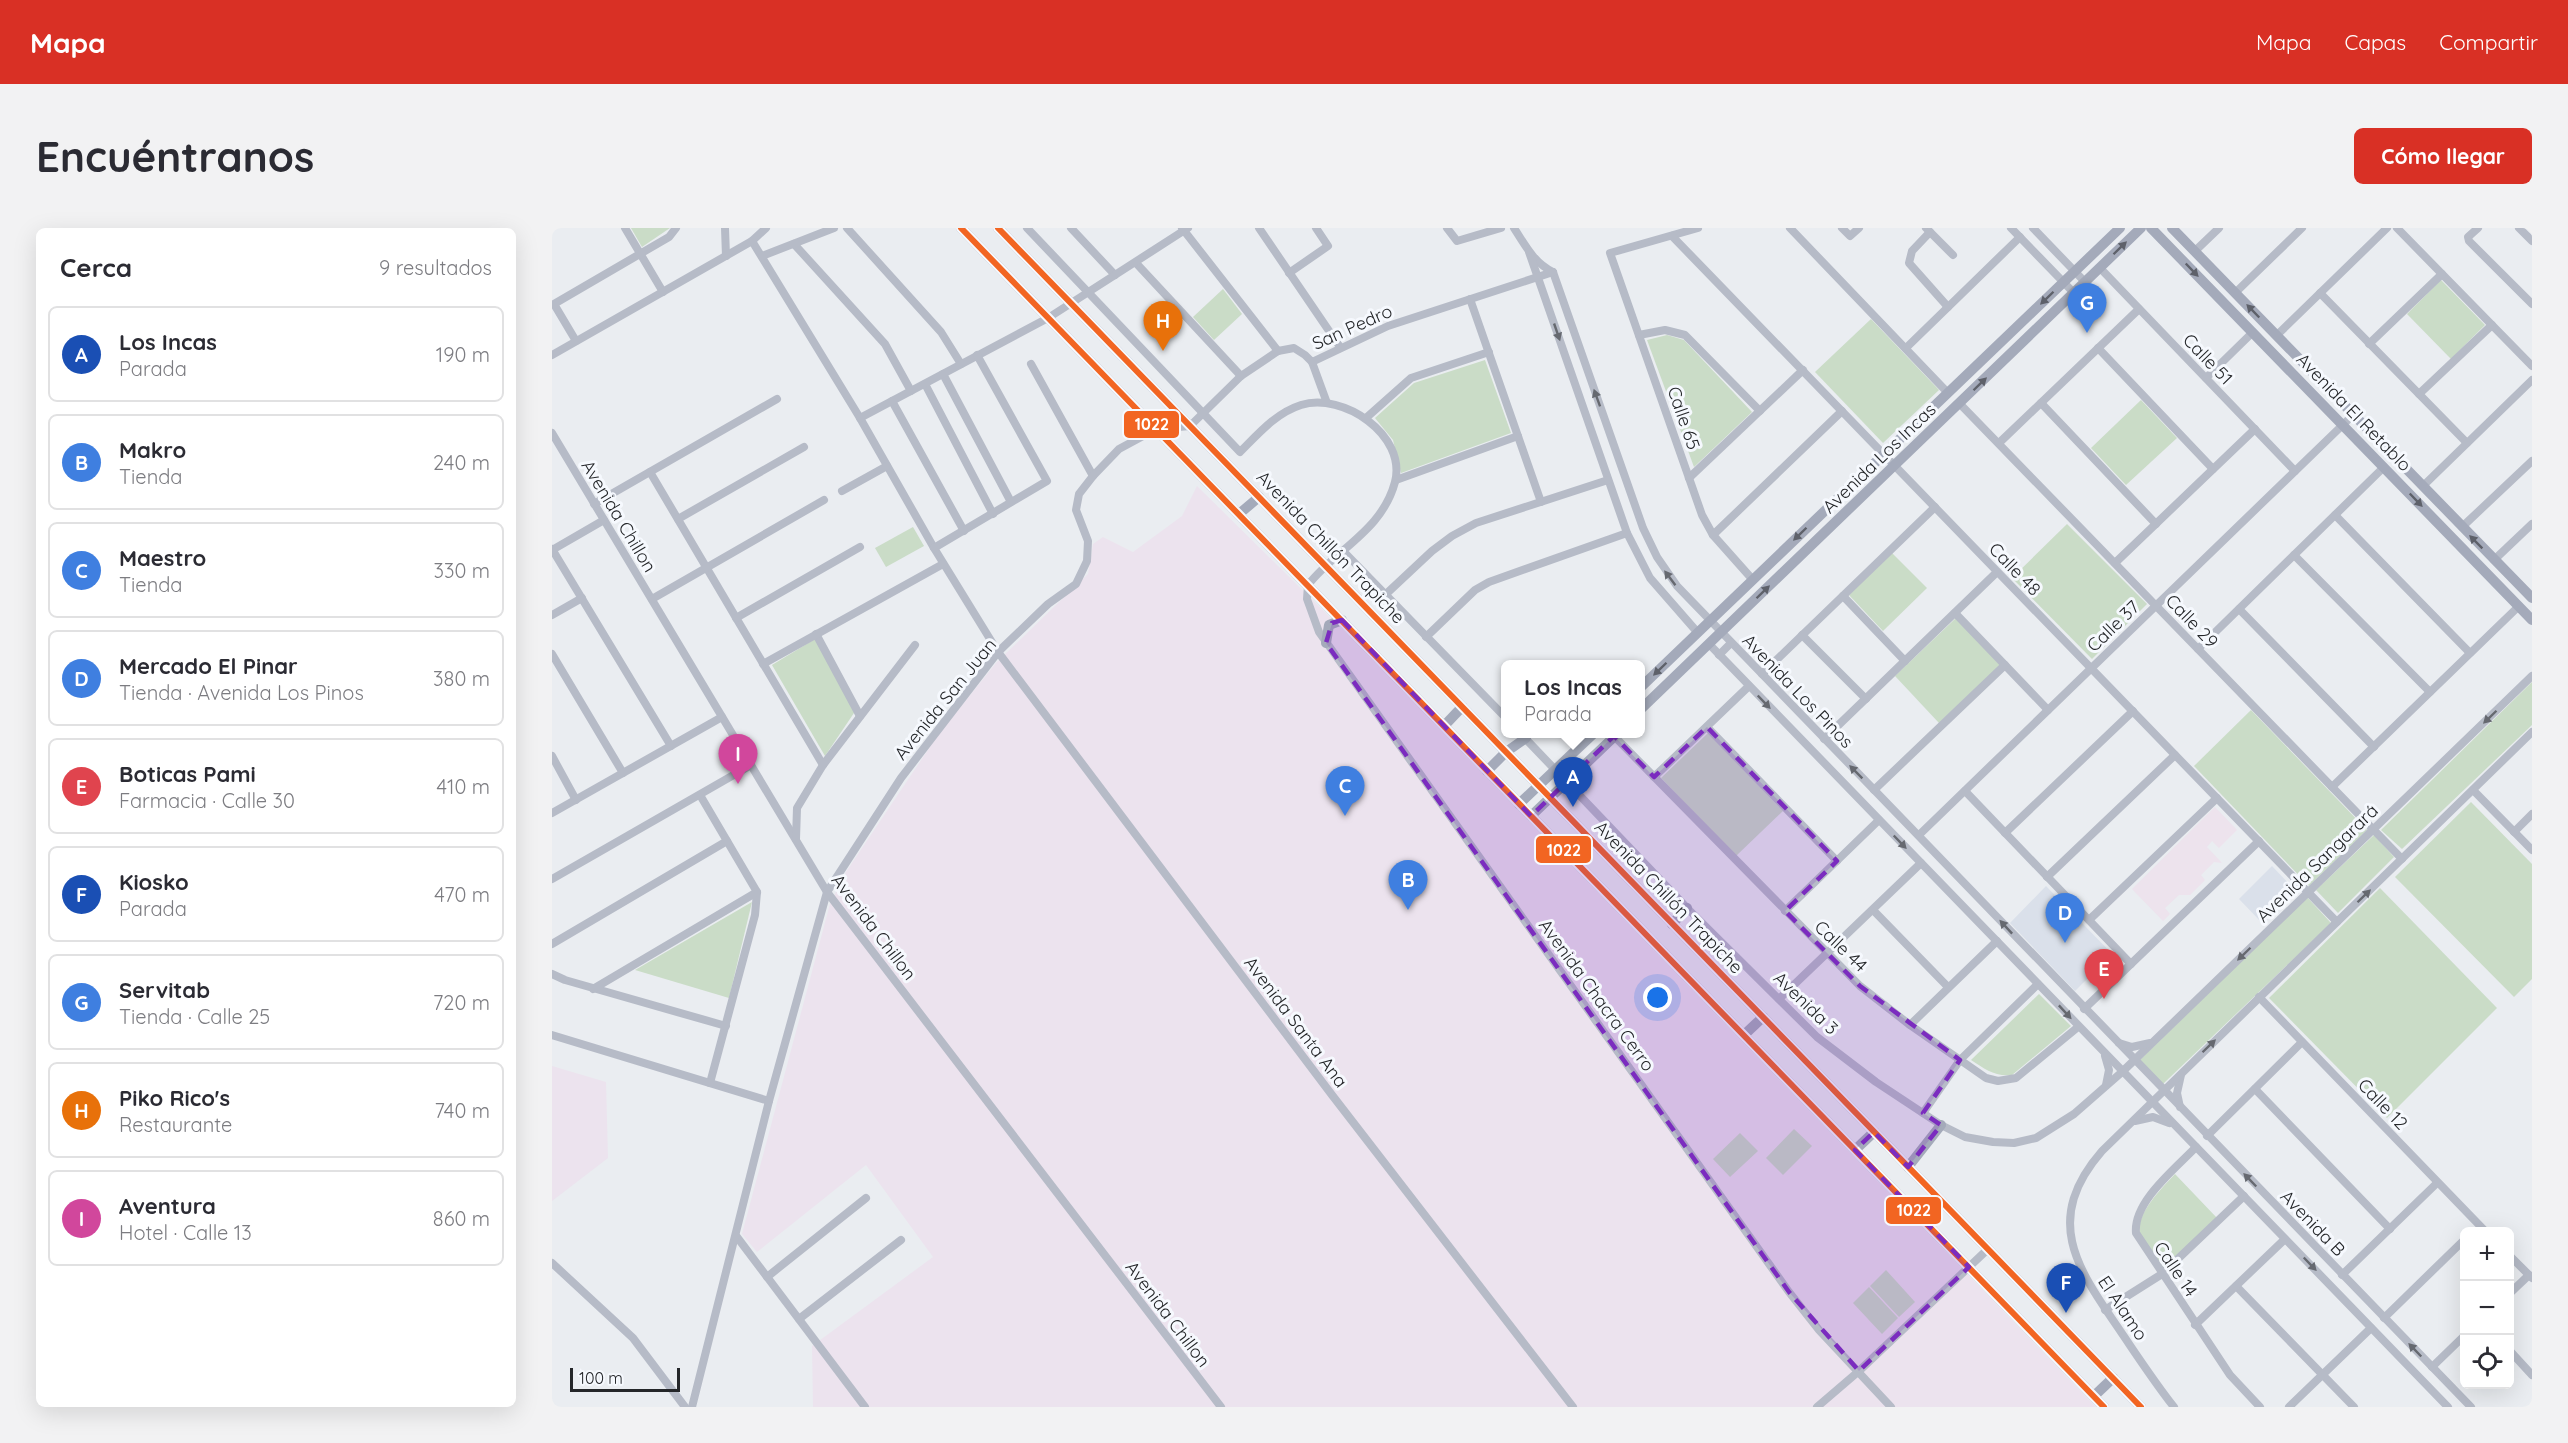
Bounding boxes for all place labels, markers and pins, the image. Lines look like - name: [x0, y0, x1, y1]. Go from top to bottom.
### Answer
- pin: G: [2068, 284, 2107, 333]
- pin: H: [1144, 302, 1182, 351]
- pin: I: [718, 734, 758, 784]
- pin: A: [1554, 758, 1592, 807]
- pin: C: [1326, 766, 1364, 816]
- pin: B: [1388, 860, 1428, 910]
- pin: D: [2046, 894, 2084, 943]
- pin: E: [2084, 950, 2124, 999]
- pin: F: [2046, 1264, 2086, 1313]

